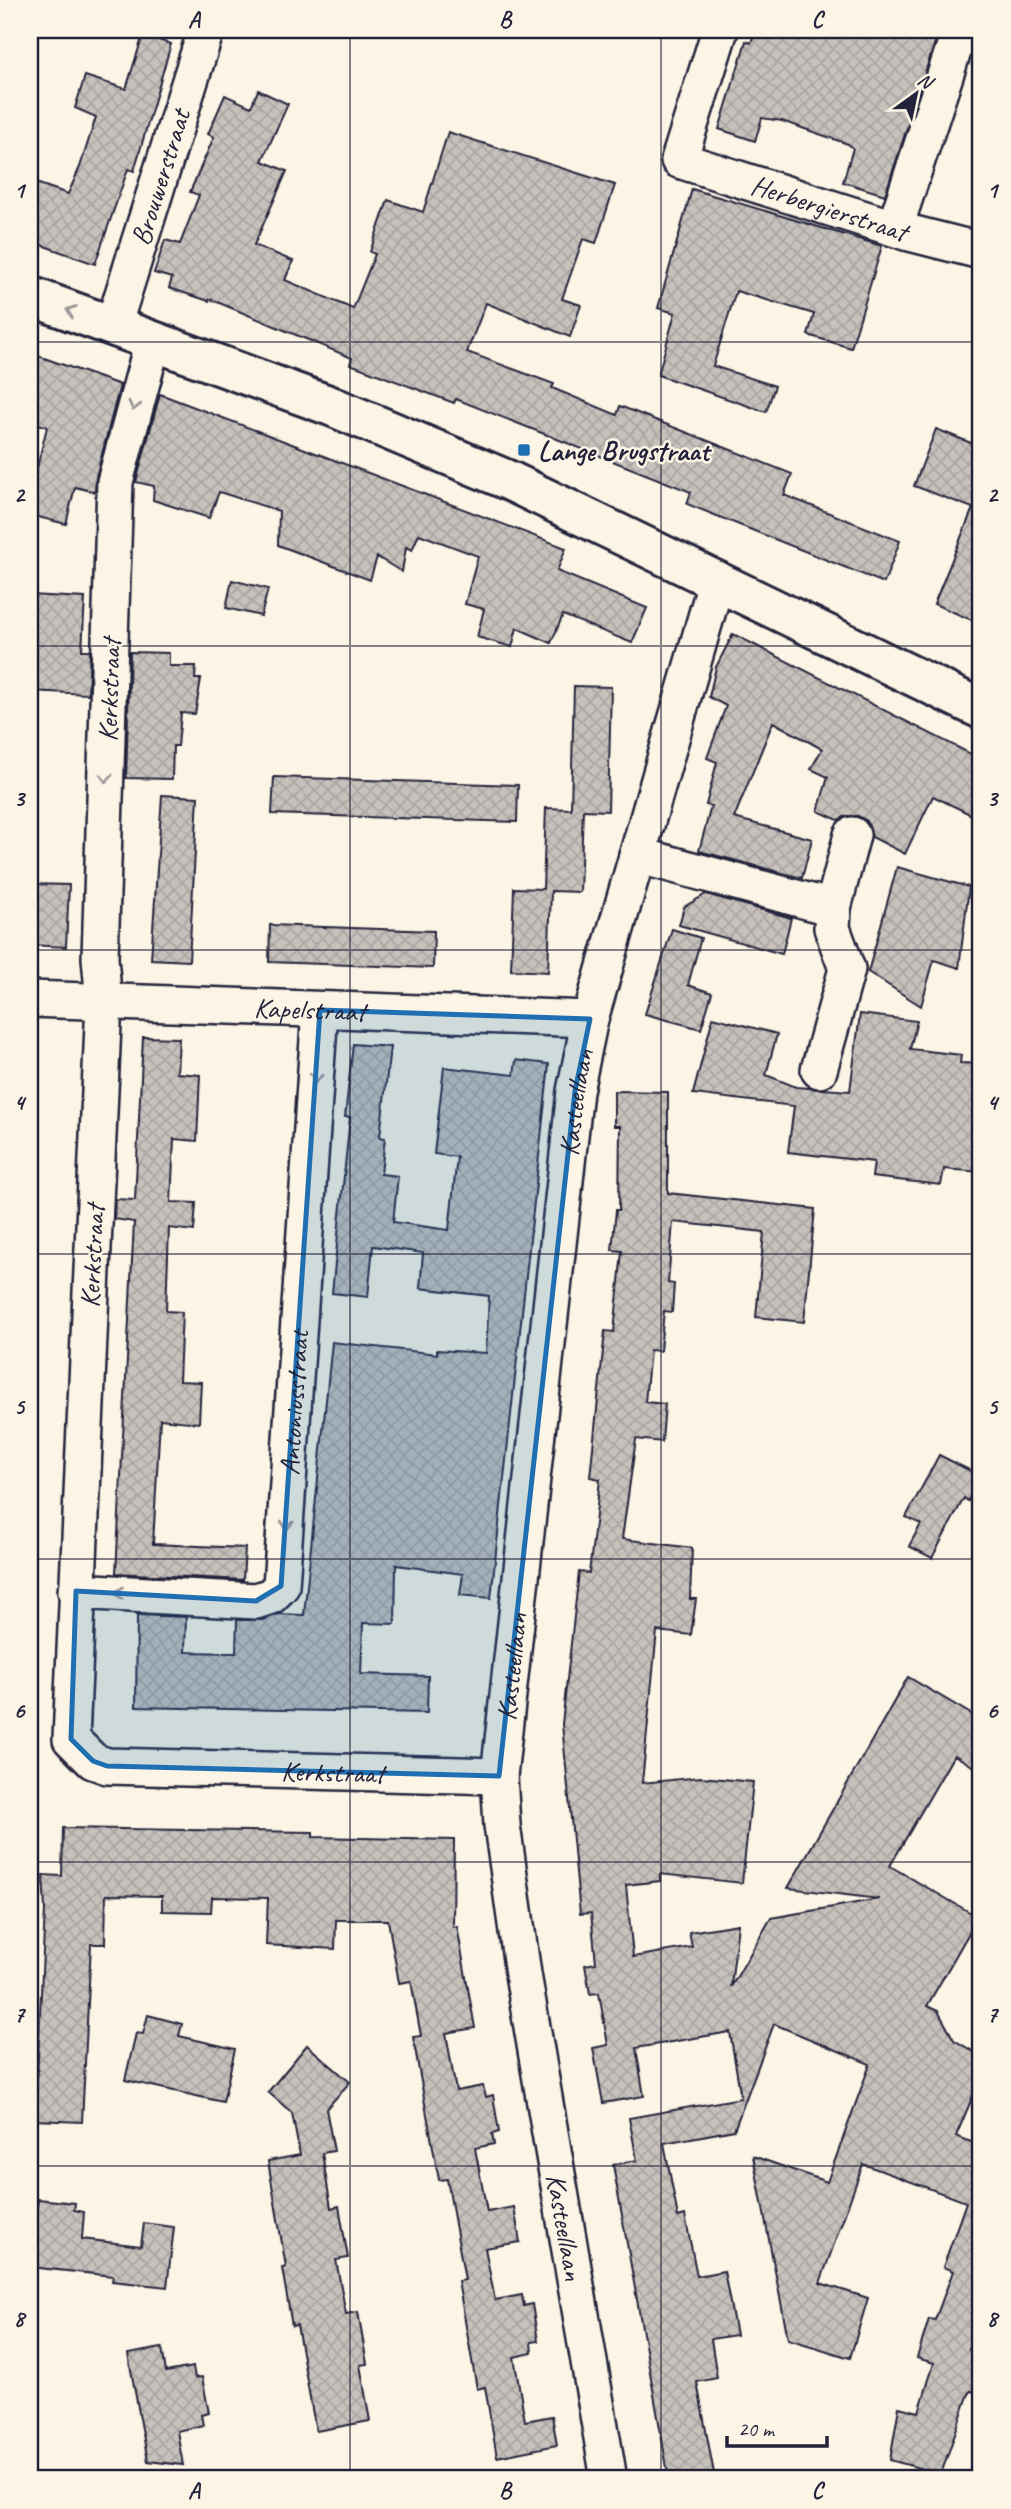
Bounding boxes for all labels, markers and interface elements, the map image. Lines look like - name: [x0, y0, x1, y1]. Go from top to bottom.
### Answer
- text: A: [188, 5, 202, 34]
- text: B: [499, 5, 513, 34]
- text: C: [812, 5, 826, 34]
- north arrow: [881, 60, 951, 130]
- text: N: [913, 67, 939, 96]
- street label: Brouwerstraat: [122, 102, 198, 249]
- street label: Herbergierstraat: [747, 167, 915, 250]
- text: 1: [14, 176, 27, 205]
- text: 1: [987, 176, 1000, 205]
- one-way arrow: [66, 305, 78, 319]
- one-way arrow: [128, 400, 142, 412]
- place label: Lange Brugstraat: [538, 433, 713, 468]
- marker: Lange Brugstraat: [516, 442, 532, 458]
- text: 2: [14, 480, 27, 509]
- text: 2: [987, 480, 1000, 509]
- street label: Kerkstraat: [90, 634, 128, 742]
- one-way arrow: [98, 773, 113, 784]
- text: 3: [14, 784, 27, 813]
- text: 3: [987, 784, 1000, 813]
- street label: Kapelstraat: [253, 990, 370, 1029]
- street label: Kasteellaan: [550, 1045, 601, 1157]
- one-way arrow: [308, 1073, 323, 1084]
- text: 4: [14, 1088, 27, 1117]
- text: 4: [987, 1088, 1000, 1117]
- street label: Kerkstraat: [72, 1200, 112, 1308]
- street label: Antoniusstraat: [271, 1326, 316, 1476]
- text: 5: [14, 1392, 26, 1421]
- text: 5: [987, 1392, 999, 1421]
- one-way arrow: [279, 1520, 294, 1531]
- one-way arrow: [114, 1586, 125, 1601]
- street label: Kasteellaan: [488, 1611, 535, 1722]
- text: 6: [14, 1696, 27, 1725]
- text: 6: [987, 1696, 1000, 1725]
- street label: Kerkstraat: [281, 1753, 389, 1791]
- text: 7: [14, 2000, 27, 2029]
- text: 7: [987, 2000, 1000, 2029]
- street label: Kasteellaan: [538, 2171, 592, 2283]
- text: 8: [14, 2304, 27, 2333]
- text: 8: [987, 2304, 1000, 2333]
- scale bar: [727, 2404, 827, 2448]
- text: 20 m: [738, 2416, 776, 2442]
- text: A: [188, 2476, 202, 2505]
- text: B: [499, 2476, 513, 2505]
- text: C: [812, 2476, 826, 2505]

